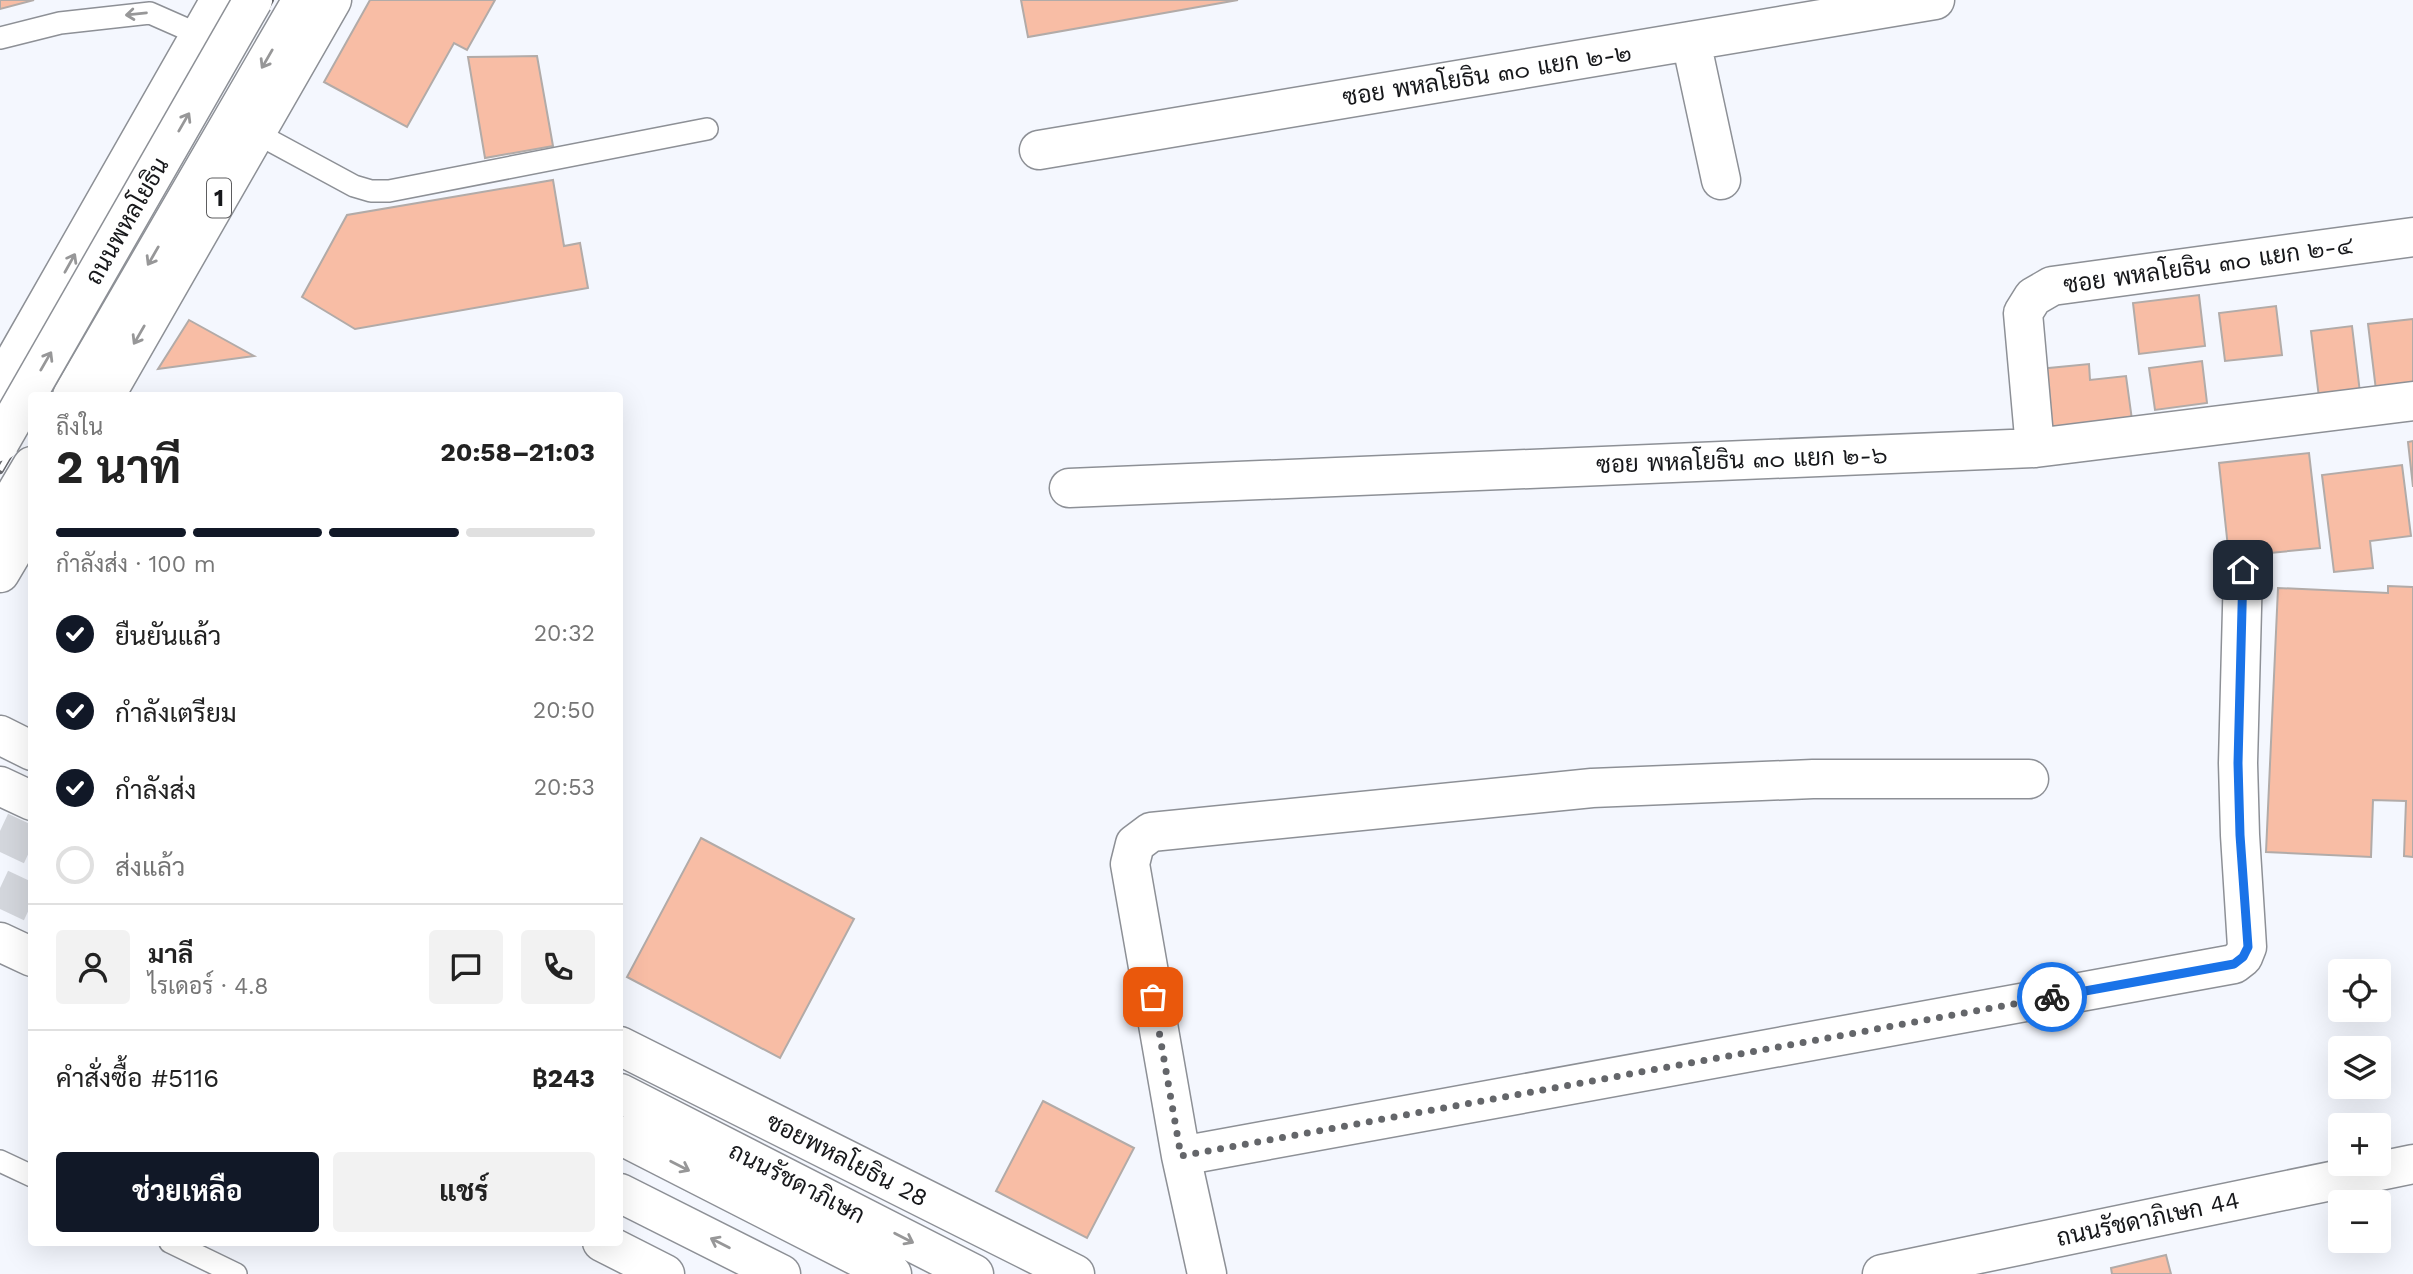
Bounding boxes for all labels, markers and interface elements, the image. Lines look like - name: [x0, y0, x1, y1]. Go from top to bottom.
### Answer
- one-way arrow: [126, 8, 148, 21]
- street label: ซอย พหลโยธิน ๓๐ แยก ๒-๒: [1340, 36, 1633, 112]
- one-way arrow: [260, 49, 274, 69]
- one-way arrow: [177, 112, 191, 132]
- street label: ถนนพหลโยธิน: [78, 151, 175, 290]
- road number: 1: [207, 178, 231, 218]
- street label: ซอย พหลโยธิน ๓๐ แยก ๒-๔: [2061, 229, 2355, 299]
- one-way arrow: [146, 245, 160, 265]
- one-way arrow: [63, 253, 77, 273]
- one-way arrow: [132, 325, 146, 345]
- one-way arrow: [39, 352, 53, 372]
- text: ถึงใน: [56, 414, 103, 441]
- text: 20:58–21:03: [440, 437, 595, 467]
- street label: ซอย พหลโยธิน ๓๐ แยก ๒-๖: [1596, 439, 1888, 479]
- text: 2 นาที: [56, 440, 181, 494]
- pin: [2213, 540, 2273, 600]
- text: กำลังส่ง · 100 m: [56, 551, 216, 578]
- icon: home: [2224, 551, 2262, 589]
- icon: check: [56, 615, 94, 653]
- text: 20:32: [534, 620, 595, 647]
- text: ยืนยันแล้ว: [115, 621, 221, 651]
- icon: check: [56, 692, 94, 730]
- text: 20:50: [533, 697, 595, 724]
- text: กำลังเตรียม: [115, 698, 237, 728]
- icon: check: [56, 769, 94, 807]
- text: 20:53: [534, 774, 595, 801]
- text: กำลังส่ง: [115, 775, 196, 805]
- text: ส่งแล้ว: [115, 852, 185, 882]
- button: person: [56, 930, 130, 1004]
- button: chat: [429, 930, 503, 1004]
- button: phone: [521, 930, 595, 1004]
- text: มาลี: [148, 939, 193, 969]
- map controls: [2328, 959, 2391, 1253]
- button: locate: [2328, 959, 2391, 1022]
- courier: [2017, 962, 2087, 1032]
- pin: [1123, 967, 1183, 1027]
- text: ไรเดอร์ · 4.8: [148, 973, 268, 1000]
- icon: bag: [1134, 978, 1172, 1016]
- icon: bike: [2033, 978, 2071, 1016]
- button: layers: [2328, 1036, 2391, 1099]
- text: คำสั่งซื้อ #5116: [56, 1063, 219, 1093]
- text: ฿243: [532, 1063, 595, 1093]
- street label: ซอยพหลโยธิน 28: [762, 1106, 933, 1213]
- button: +: [2328, 1113, 2391, 1176]
- street label: ถนนรัชดาภิเษก: [724, 1137, 870, 1229]
- button: ช่วยเหลือ: [56, 1152, 319, 1232]
- button: แชร์: [333, 1152, 595, 1232]
- one-way arrow: [669, 1160, 690, 1173]
- street label: ถนนรัชดาภิเษก 44: [2054, 1186, 2242, 1252]
- button: −: [2328, 1190, 2391, 1253]
- one-way arrow: [893, 1231, 913, 1245]
- one-way arrow: [710, 1236, 731, 1250]

